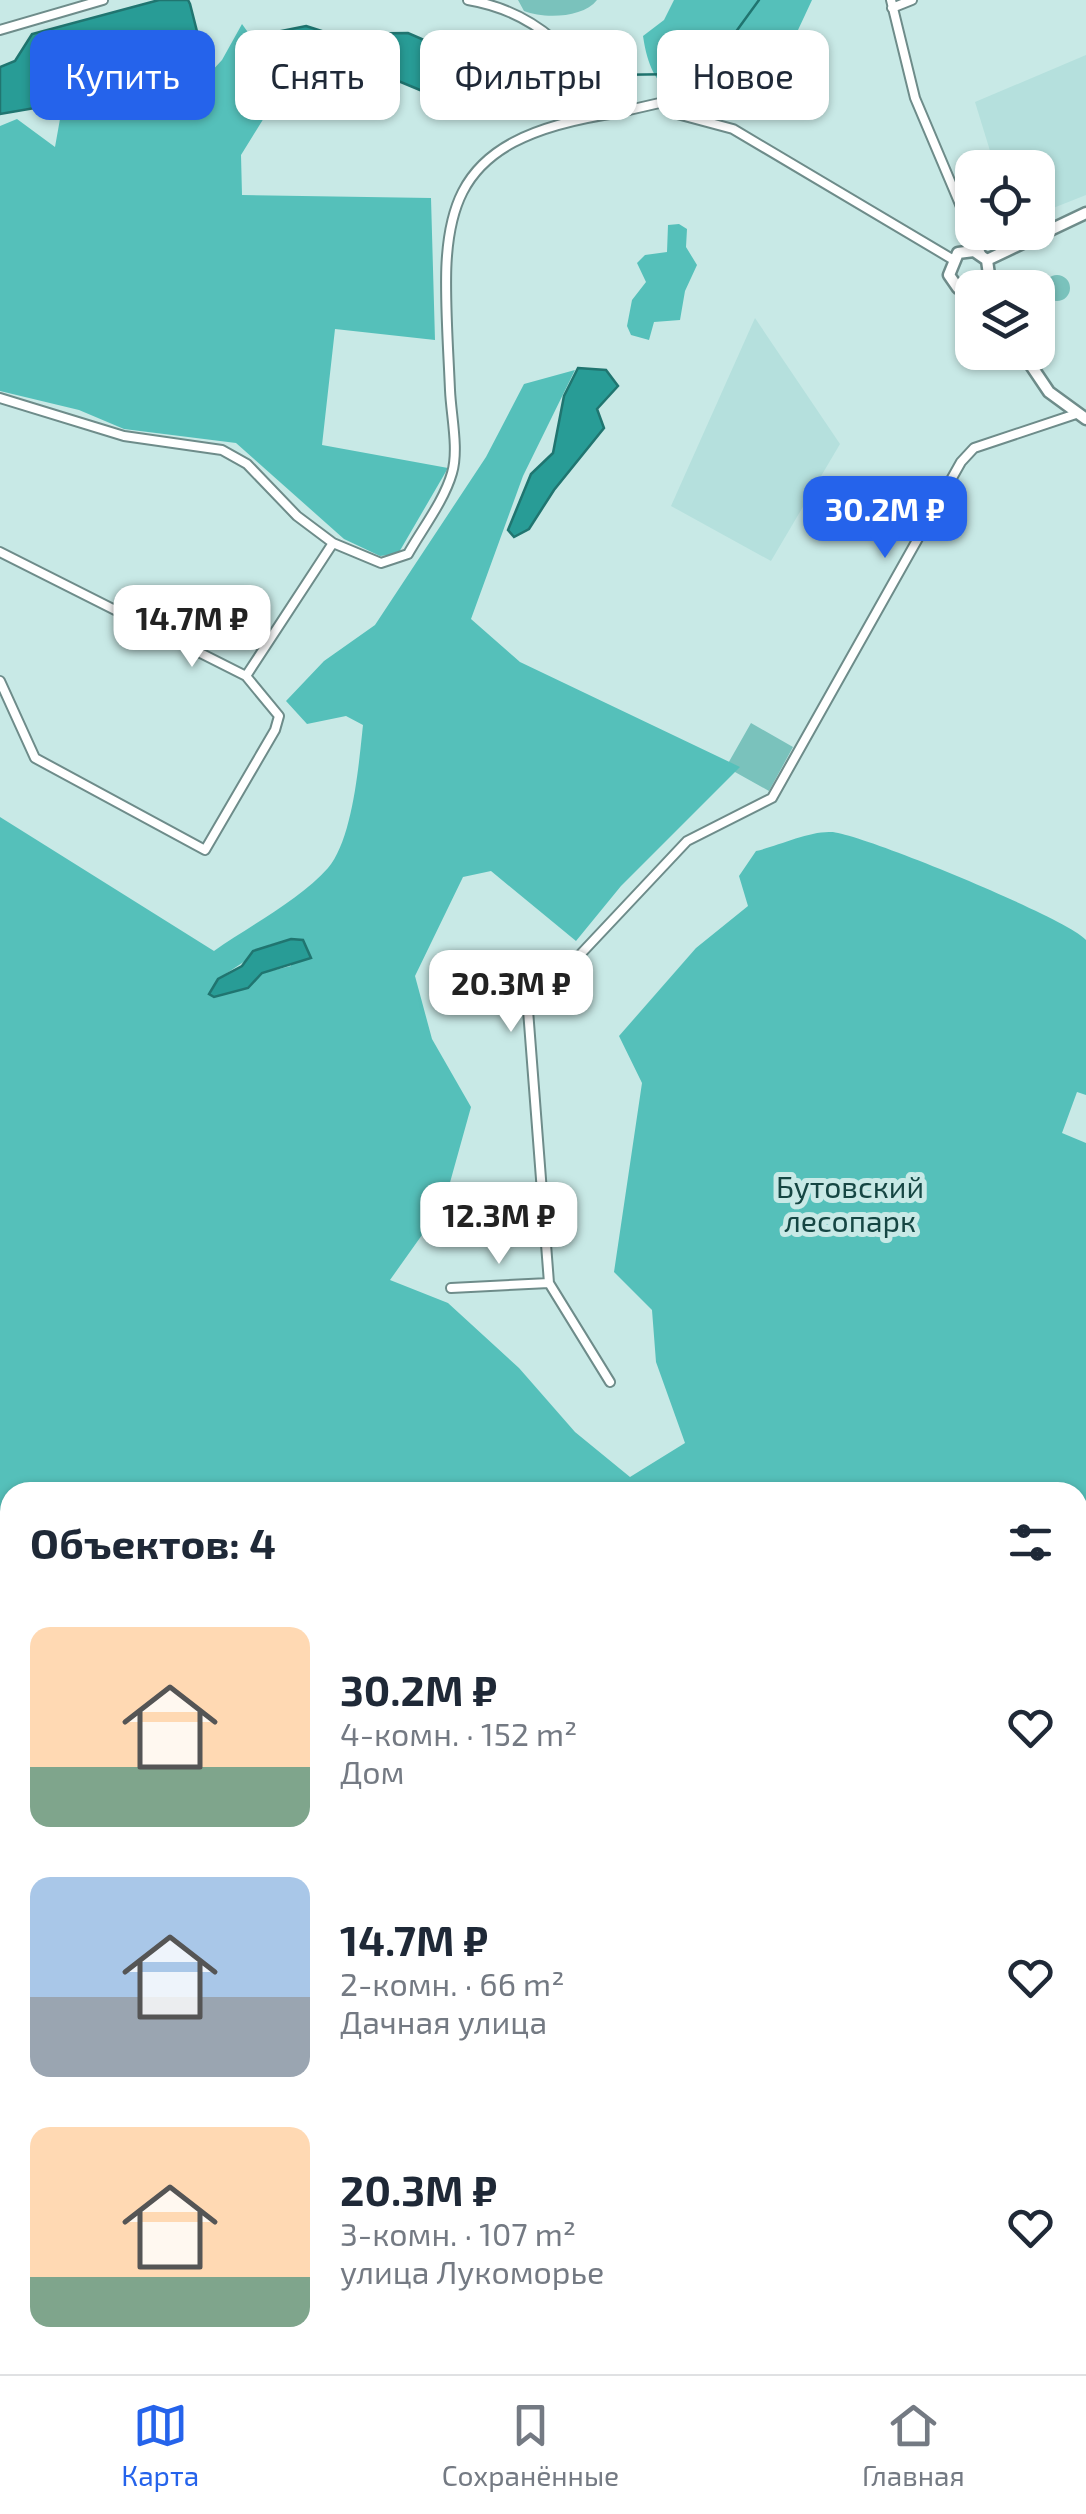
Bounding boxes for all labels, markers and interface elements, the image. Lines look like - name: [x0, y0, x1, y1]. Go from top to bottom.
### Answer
- chip: Купить: [30, 30, 215, 120]
- chip: Снять: [235, 30, 400, 120]
- chip: Фильтры: [420, 30, 637, 120]
- chip: Новое: [657, 30, 829, 120]
- map controls: [955, 150, 1055, 370]
- button: locate: [955, 150, 1055, 250]
- button: layers: [955, 270, 1055, 370]
- pin: 30.2M ₽: [793, 476, 977, 561]
- text: 30.2M ₽: [825, 489, 945, 527]
- pin: 14.7M ₽: [100, 585, 284, 670]
- text: 14.7M ₽: [136, 598, 248, 636]
- pin: 20.3M ₽: [419, 950, 603, 1035]
- text: 20.3M ₽: [451, 963, 571, 1001]
- park label: Бутовский лесопарк: [776, 1168, 924, 1238]
- pin: 12.3M ₽: [407, 1182, 591, 1267]
- text: 12.3M ₽: [442, 1195, 556, 1233]
- icon: filters: [1003, 1515, 1058, 1570]
- text: Объектов: 4: [30, 1517, 276, 1567]
- text: 30.2M ₽: [340, 1664, 497, 1714]
- icon: home: [110, 1667, 230, 1787]
- icon: heart: [1003, 1700, 1058, 1755]
- text: 4-комн. · 152 m²: [340, 1714, 577, 1752]
- text: Дом: [340, 1752, 404, 1790]
- text: 14.7M ₽: [340, 1914, 488, 1964]
- icon: home: [110, 1917, 230, 2037]
- icon: heart: [1003, 1950, 1058, 2005]
- text: 2-комн. · 66 m²: [340, 1964, 564, 2002]
- text: Дачная улица: [340, 2002, 547, 2040]
- text: 20.3M ₽: [340, 2164, 497, 2214]
- icon: home: [110, 2167, 230, 2287]
- icon: heart: [1003, 2200, 1058, 2255]
- text: 3-комн. · 107 m²: [340, 2214, 576, 2252]
- text: улица Лукоморье: [340, 2252, 604, 2290]
- tab: Карта: [121, 2398, 199, 2492]
- tab: Сохранённые: [442, 2398, 619, 2492]
- tab: Главная: [862, 2398, 965, 2492]

